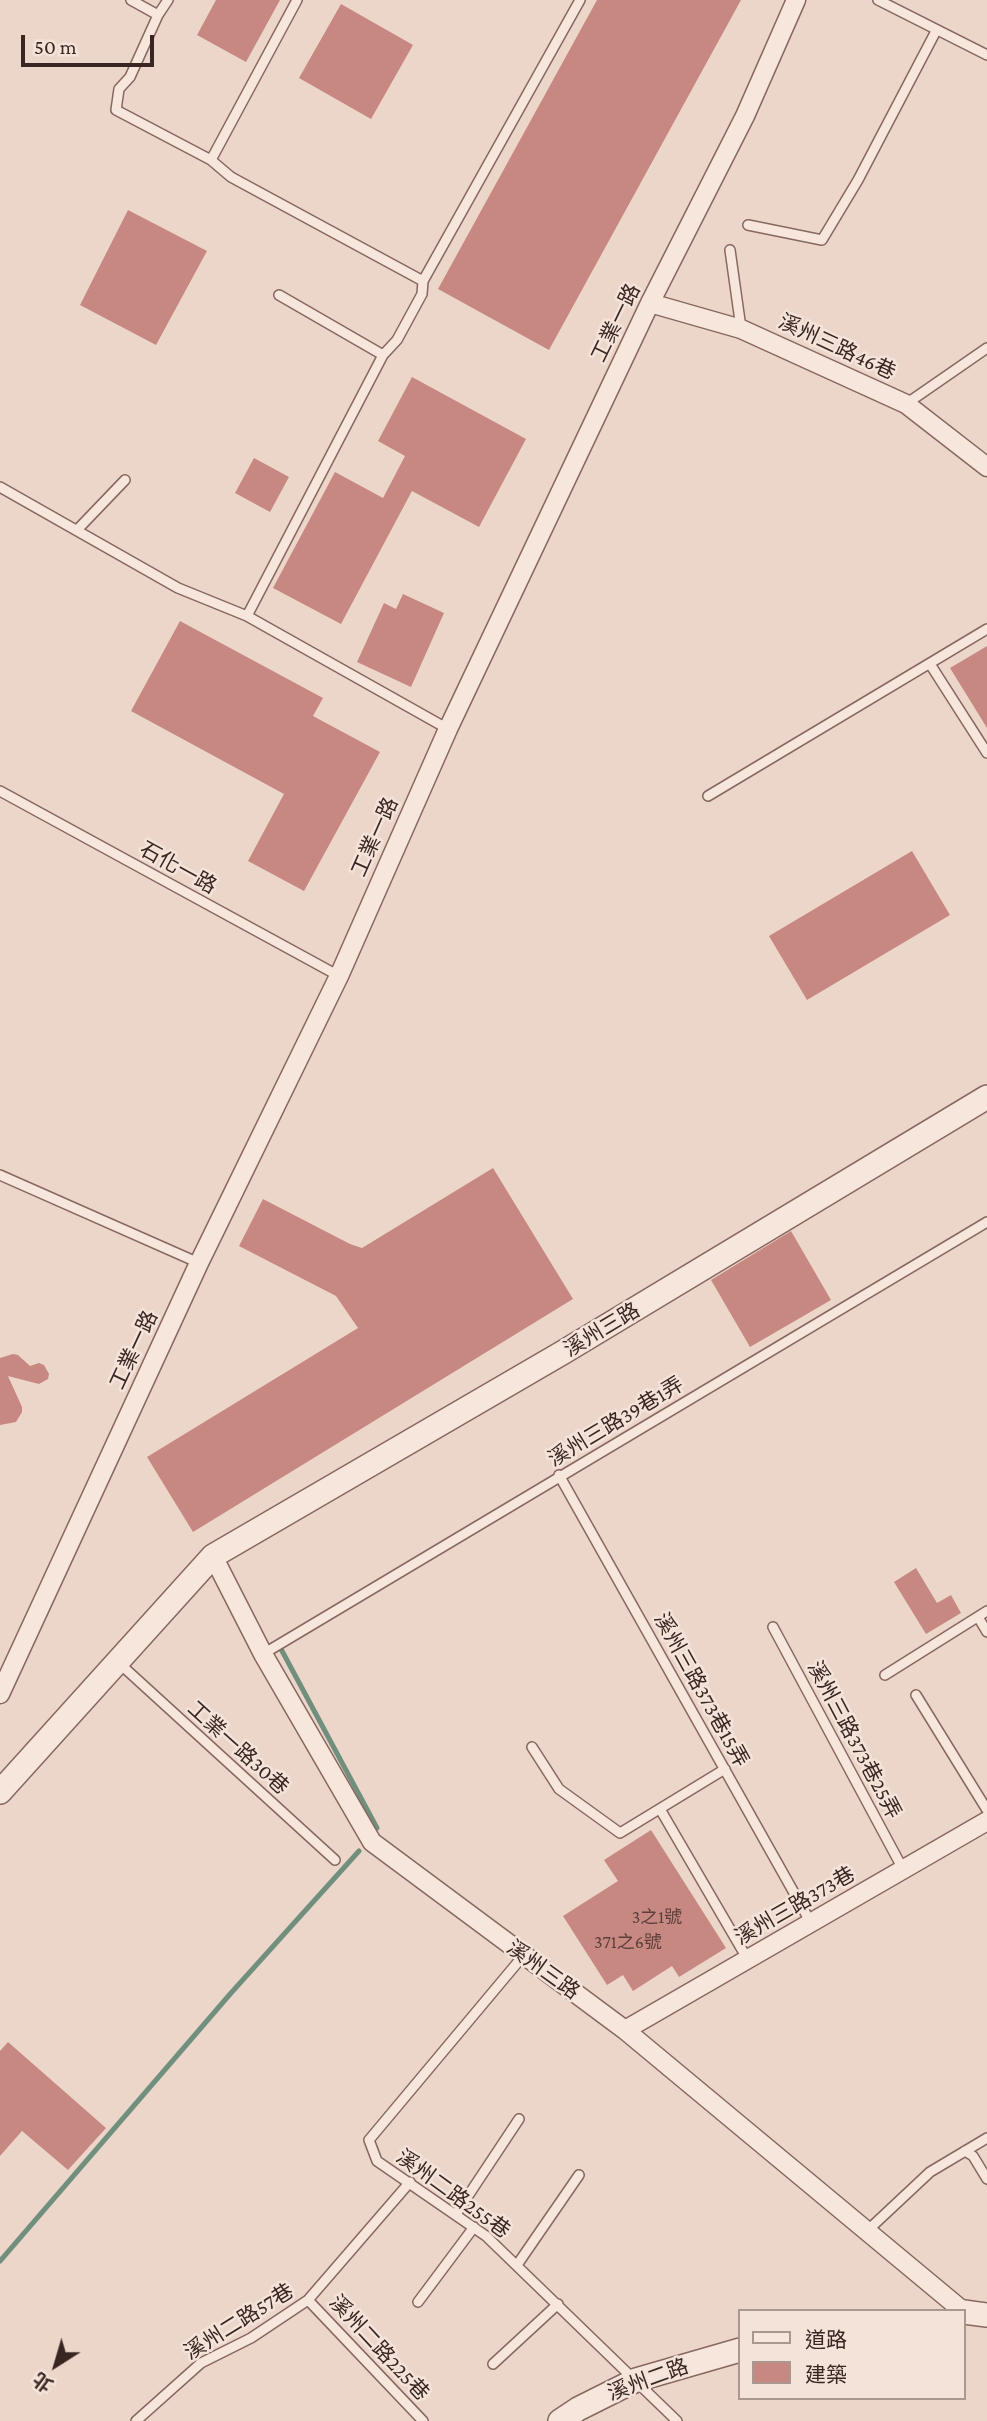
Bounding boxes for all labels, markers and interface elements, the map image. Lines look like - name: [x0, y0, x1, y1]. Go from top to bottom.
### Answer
- scale bar: [24, 21, 158, 65]
- text: 50 m: [34, 35, 77, 59]
- street label: 工業一路: [586, 280, 646, 366]
- street label: 溪州三路46巷: [774, 309, 900, 385]
- street label: 工業一路: [346, 794, 404, 880]
- street label: 石化一路: [135, 837, 221, 899]
- street label: 溪州三路: [560, 1298, 644, 1362]
- street label: 工業一路: [105, 1307, 163, 1393]
- street label: 溪州三路39巷1弄: [544, 1372, 688, 1472]
- street label: 溪州三路373巷15弄: [648, 1609, 754, 1771]
- street label: 溪州三路373巷25弄: [802, 1657, 906, 1823]
- street label: 工業一路30巷: [182, 1696, 294, 1800]
- street label: 溪州三路373巷: [731, 1862, 859, 1950]
- house number: 3之1號: [632, 1906, 682, 1928]
- house number: 371之6號: [594, 1931, 662, 1953]
- street label: 溪州三路: [502, 1935, 584, 2005]
- street label: 溪州二路255巷: [391, 2144, 515, 2244]
- street label: 溪州二路57巷: [180, 2278, 298, 2366]
- street label: 溪州二路225巷: [324, 2290, 434, 2406]
- legend: [738, 2309, 966, 2400]
- text: 道路: [805, 2328, 847, 2352]
- north arrow: [21, 2330, 91, 2400]
- street label: 溪州二路: [604, 2354, 692, 2406]
- text: 建築: [805, 2363, 847, 2387]
- text: 北: [29, 2368, 57, 2396]

